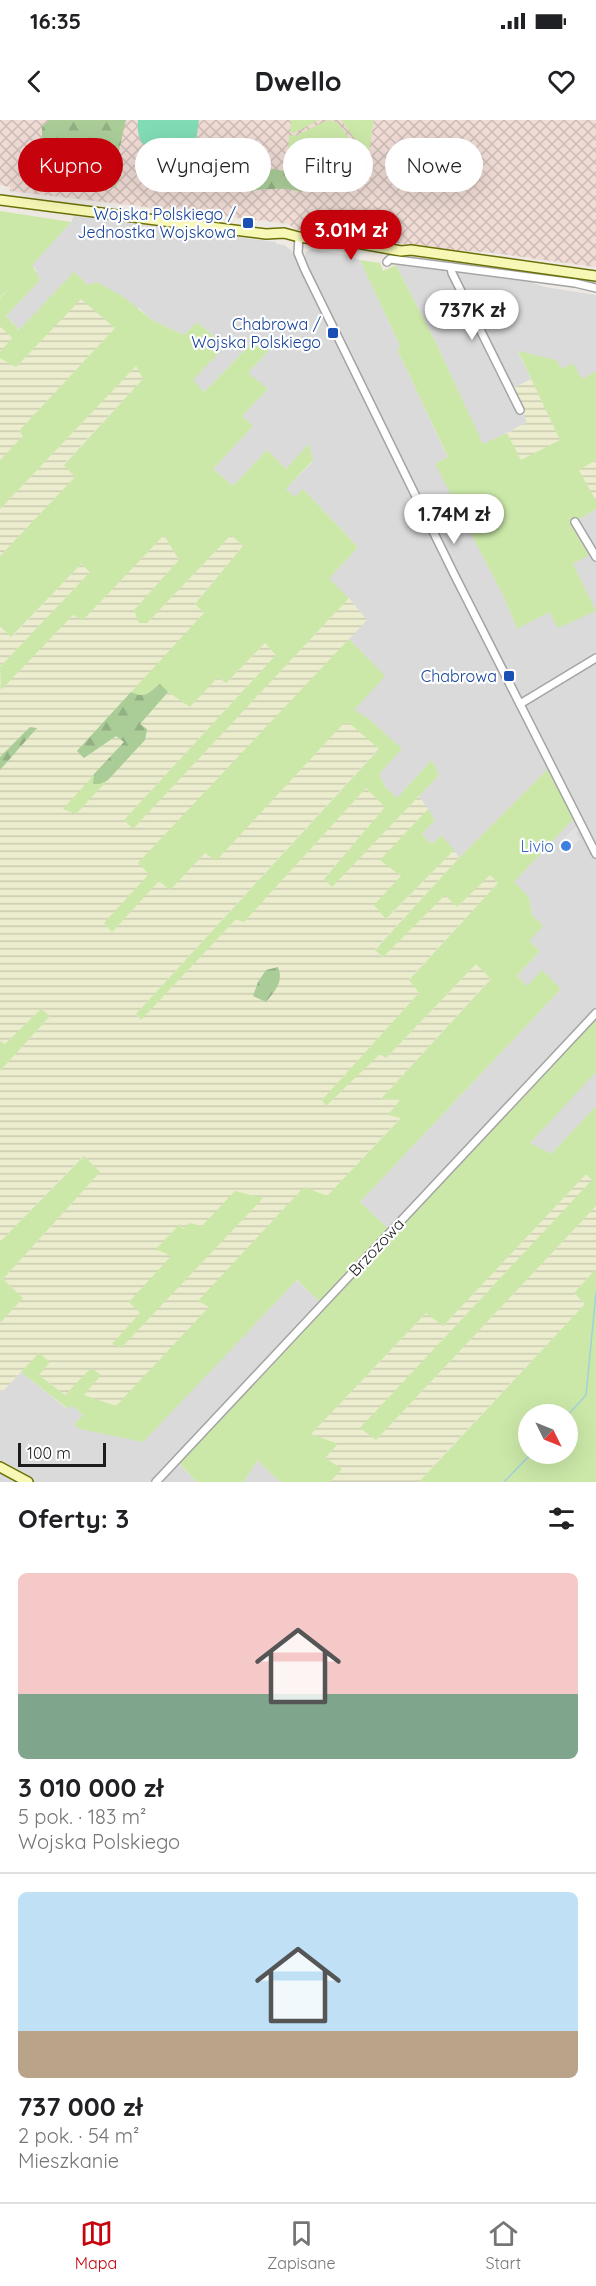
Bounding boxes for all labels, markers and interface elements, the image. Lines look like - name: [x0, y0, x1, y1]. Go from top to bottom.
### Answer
- text: 16:35: [30, 7, 81, 35]
- text: Dwello: [254, 64, 342, 98]
- icon: back: [18, 65, 51, 98]
- icon: heart: [545, 65, 578, 98]
- chip: Kupno: [18, 138, 123, 192]
- chip: Wynajem: [135, 138, 271, 192]
- chip: Filtry: [283, 138, 373, 192]
- chip: Nowe: [385, 138, 483, 192]
- place label: Wojska Polskiego / Jednostka Wojskowa: [77, 204, 237, 242]
- pin: 3.01M zł: [289, 210, 413, 261]
- marker: Wojska Polskiego / Jednostka Wojskowa: [241, 216, 255, 230]
- text: 3.01M zł: [315, 217, 387, 242]
- pin: 737K zł: [417, 290, 527, 341]
- text: 737K zł: [439, 297, 505, 322]
- place label: Chabrowa / Wojska Polskiego: [191, 314, 322, 352]
- marker: Chabrowa / Wojska Polskiego: [326, 326, 340, 340]
- pin: 1.74M zł: [392, 494, 516, 545]
- text: 1.74M zł: [418, 501, 490, 526]
- place label: Chabrowa: [421, 666, 497, 686]
- marker: Chabrowa: [502, 669, 516, 683]
- place label: Livio: [521, 836, 554, 856]
- marker: Livio: [559, 839, 573, 853]
- street label: Brzozowa: [344, 1214, 408, 1280]
- north arrow: [518, 1404, 578, 1464]
- map controls: [518, 1404, 578, 1464]
- scale bar: [18, 1440, 106, 1468]
- text: 100 m: [27, 1443, 71, 1463]
- text: Oferty: 3: [18, 1502, 129, 1535]
- icon: filters: [545, 1502, 578, 1535]
- icon: home: [244, 1612, 352, 1720]
- text: 3 010 000 zł: [18, 1771, 163, 1804]
- text: 5 pok. · 183 m²: [18, 1804, 146, 1829]
- text: Wojska Polskiego: [18, 1829, 180, 1854]
- icon: home: [244, 1931, 352, 2039]
- text: 737 000 zł: [18, 2090, 143, 2123]
- text: 2 pok. · 54 m²: [18, 2123, 139, 2148]
- text: Mieszkanie: [18, 2148, 119, 2173]
- tab: Mapa: [75, 2217, 117, 2273]
- tab: Zapisane: [267, 2217, 336, 2273]
- tab: Start: [485, 2217, 521, 2273]

